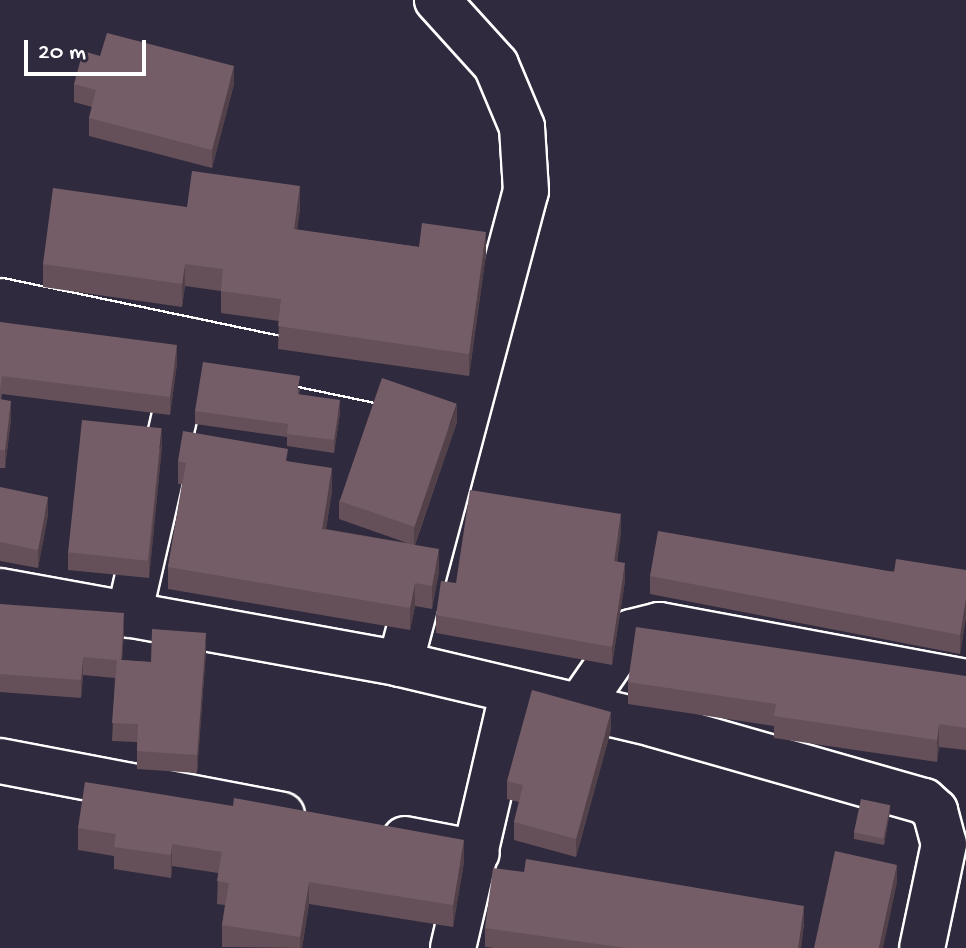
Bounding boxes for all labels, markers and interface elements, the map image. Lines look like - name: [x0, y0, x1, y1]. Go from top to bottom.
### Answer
- scale bar: [28, 24, 150, 74]
- text: 20 m: [38, 39, 86, 68]

